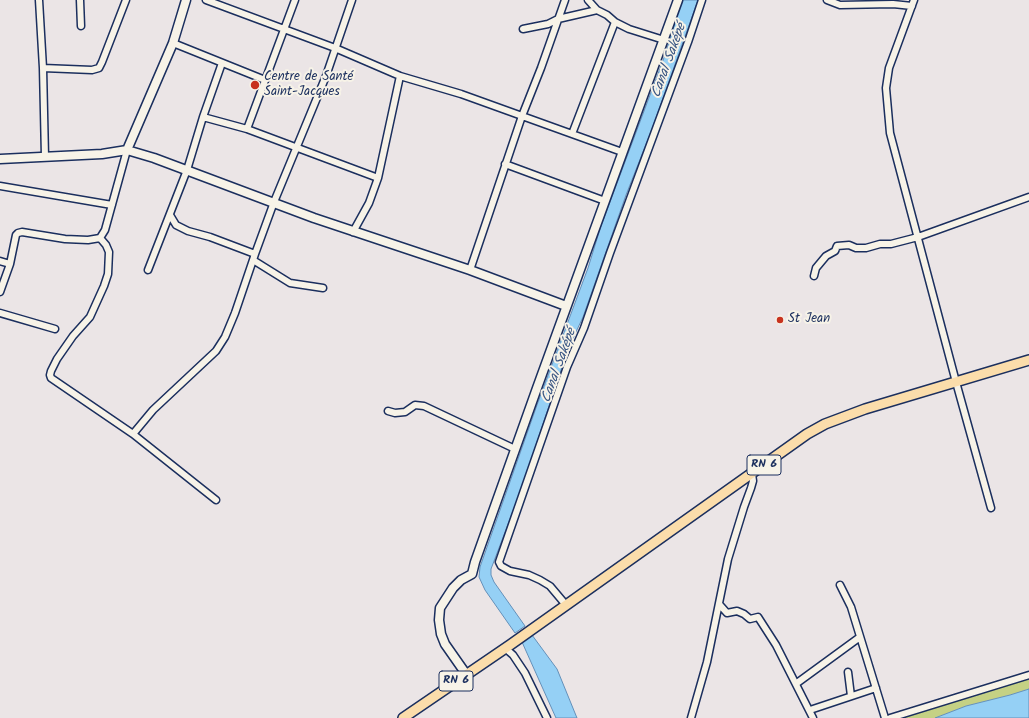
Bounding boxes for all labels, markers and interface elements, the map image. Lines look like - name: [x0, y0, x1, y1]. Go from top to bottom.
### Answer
- water label: Canal Saképé: [649, 22, 691, 100]
- place label: Centre de Santé Saint-Jacques: [264, 70, 353, 101]
- marker: Centre de Santé Saint-Jacques: [249, 79, 261, 91]
- place label: St Jean: [788, 312, 830, 328]
- marker: St Jean: [775, 315, 785, 325]
- water label: Canal Saképé: [539, 327, 581, 405]
- road number: RN 6: [747, 455, 781, 475]
- road number: RN 6: [439, 671, 473, 691]

